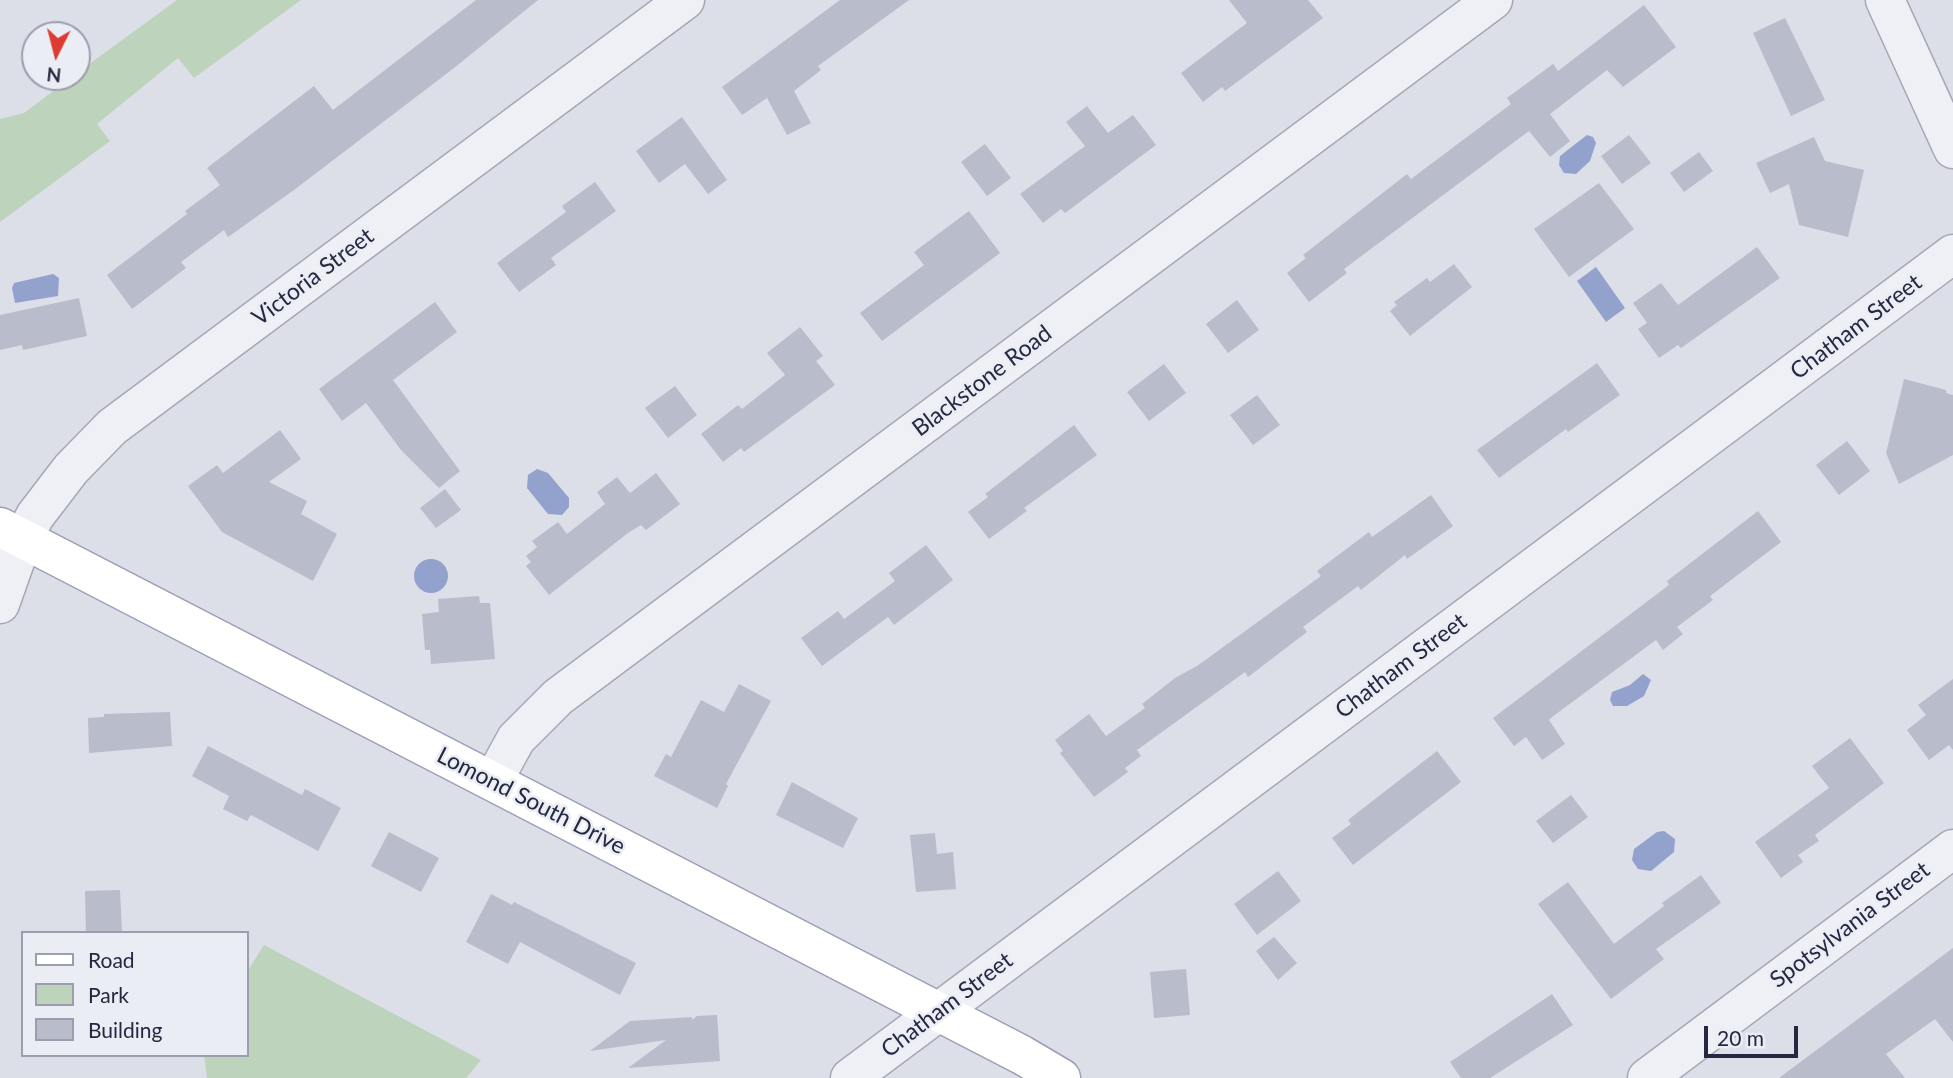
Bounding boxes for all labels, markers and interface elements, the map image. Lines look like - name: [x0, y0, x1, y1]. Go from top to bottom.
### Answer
- north arrow: [21, 21, 91, 91]
- text: N: [45, 63, 62, 88]
- street label: Victoria Street: [247, 222, 379, 332]
- street label: Chatham Street: [1785, 269, 1927, 385]
- street label: Blackstone Road: [907, 320, 1057, 442]
- street label: Chatham Street: [1330, 608, 1472, 724]
- street label: Lomond South Drive: [432, 742, 630, 860]
- street label: Spotsylvania Street: [1765, 856, 1935, 994]
- legend: [21, 931, 248, 1057]
- text: Road: [88, 947, 135, 972]
- street label: Chatham Street: [876, 947, 1018, 1063]
- text: Park: [88, 982, 129, 1007]
- scale bar: [1708, 1012, 1802, 1056]
- text: Building: [88, 1017, 163, 1042]
- text: 20 m: [1717, 1025, 1764, 1050]

